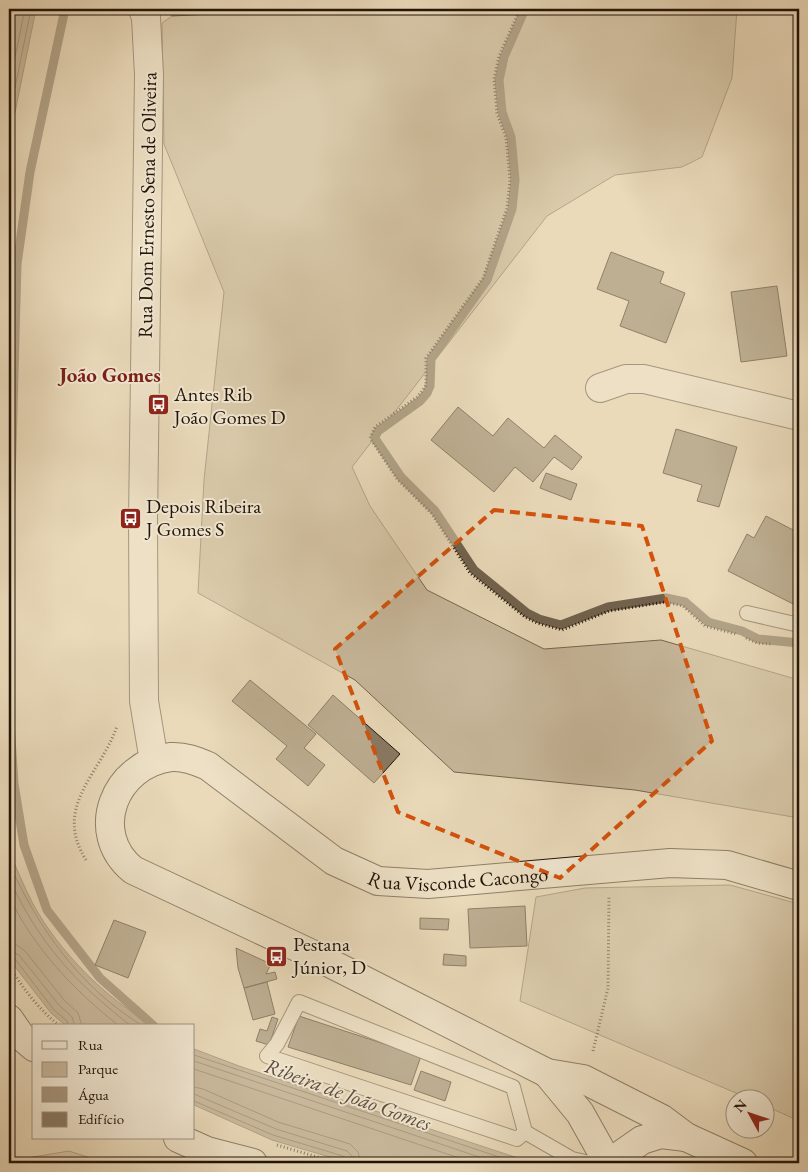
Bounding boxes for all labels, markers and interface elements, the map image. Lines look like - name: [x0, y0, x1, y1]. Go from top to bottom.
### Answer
- street label: Rua Dom Ernesto Sena de Oliveira: [132, 72, 162, 338]
- district label: João Gomes: [57, 361, 161, 388]
- place label: Antes Rib João Gomes D: [172, 381, 286, 430]
- bus stop icon: Antes Rib João Gomes D: [146, 393, 170, 417]
- place label: Depois Ribeira J Gomes S: [144, 493, 261, 542]
- bus stop icon: Depois Ribeira J Gomes S: [118, 506, 142, 530]
- street label: Rua Visconde Cacongo: [364, 861, 549, 897]
- place label: Pestana Júnior, D: [291, 931, 366, 980]
- bus stop icon: Pestana Júnior, D: [265, 944, 289, 968]
- legend: [32, 1024, 195, 1140]
- text: Rua: [78, 1035, 103, 1054]
- water label: Ribeira de João Gomes: [261, 1051, 435, 1137]
- text: Parque: [78, 1059, 118, 1078]
- text: Água: [77, 1085, 109, 1104]
- north arrow: [726, 1090, 776, 1140]
- text: N: [730, 1095, 751, 1116]
- text: Edifício: [78, 1109, 124, 1128]

